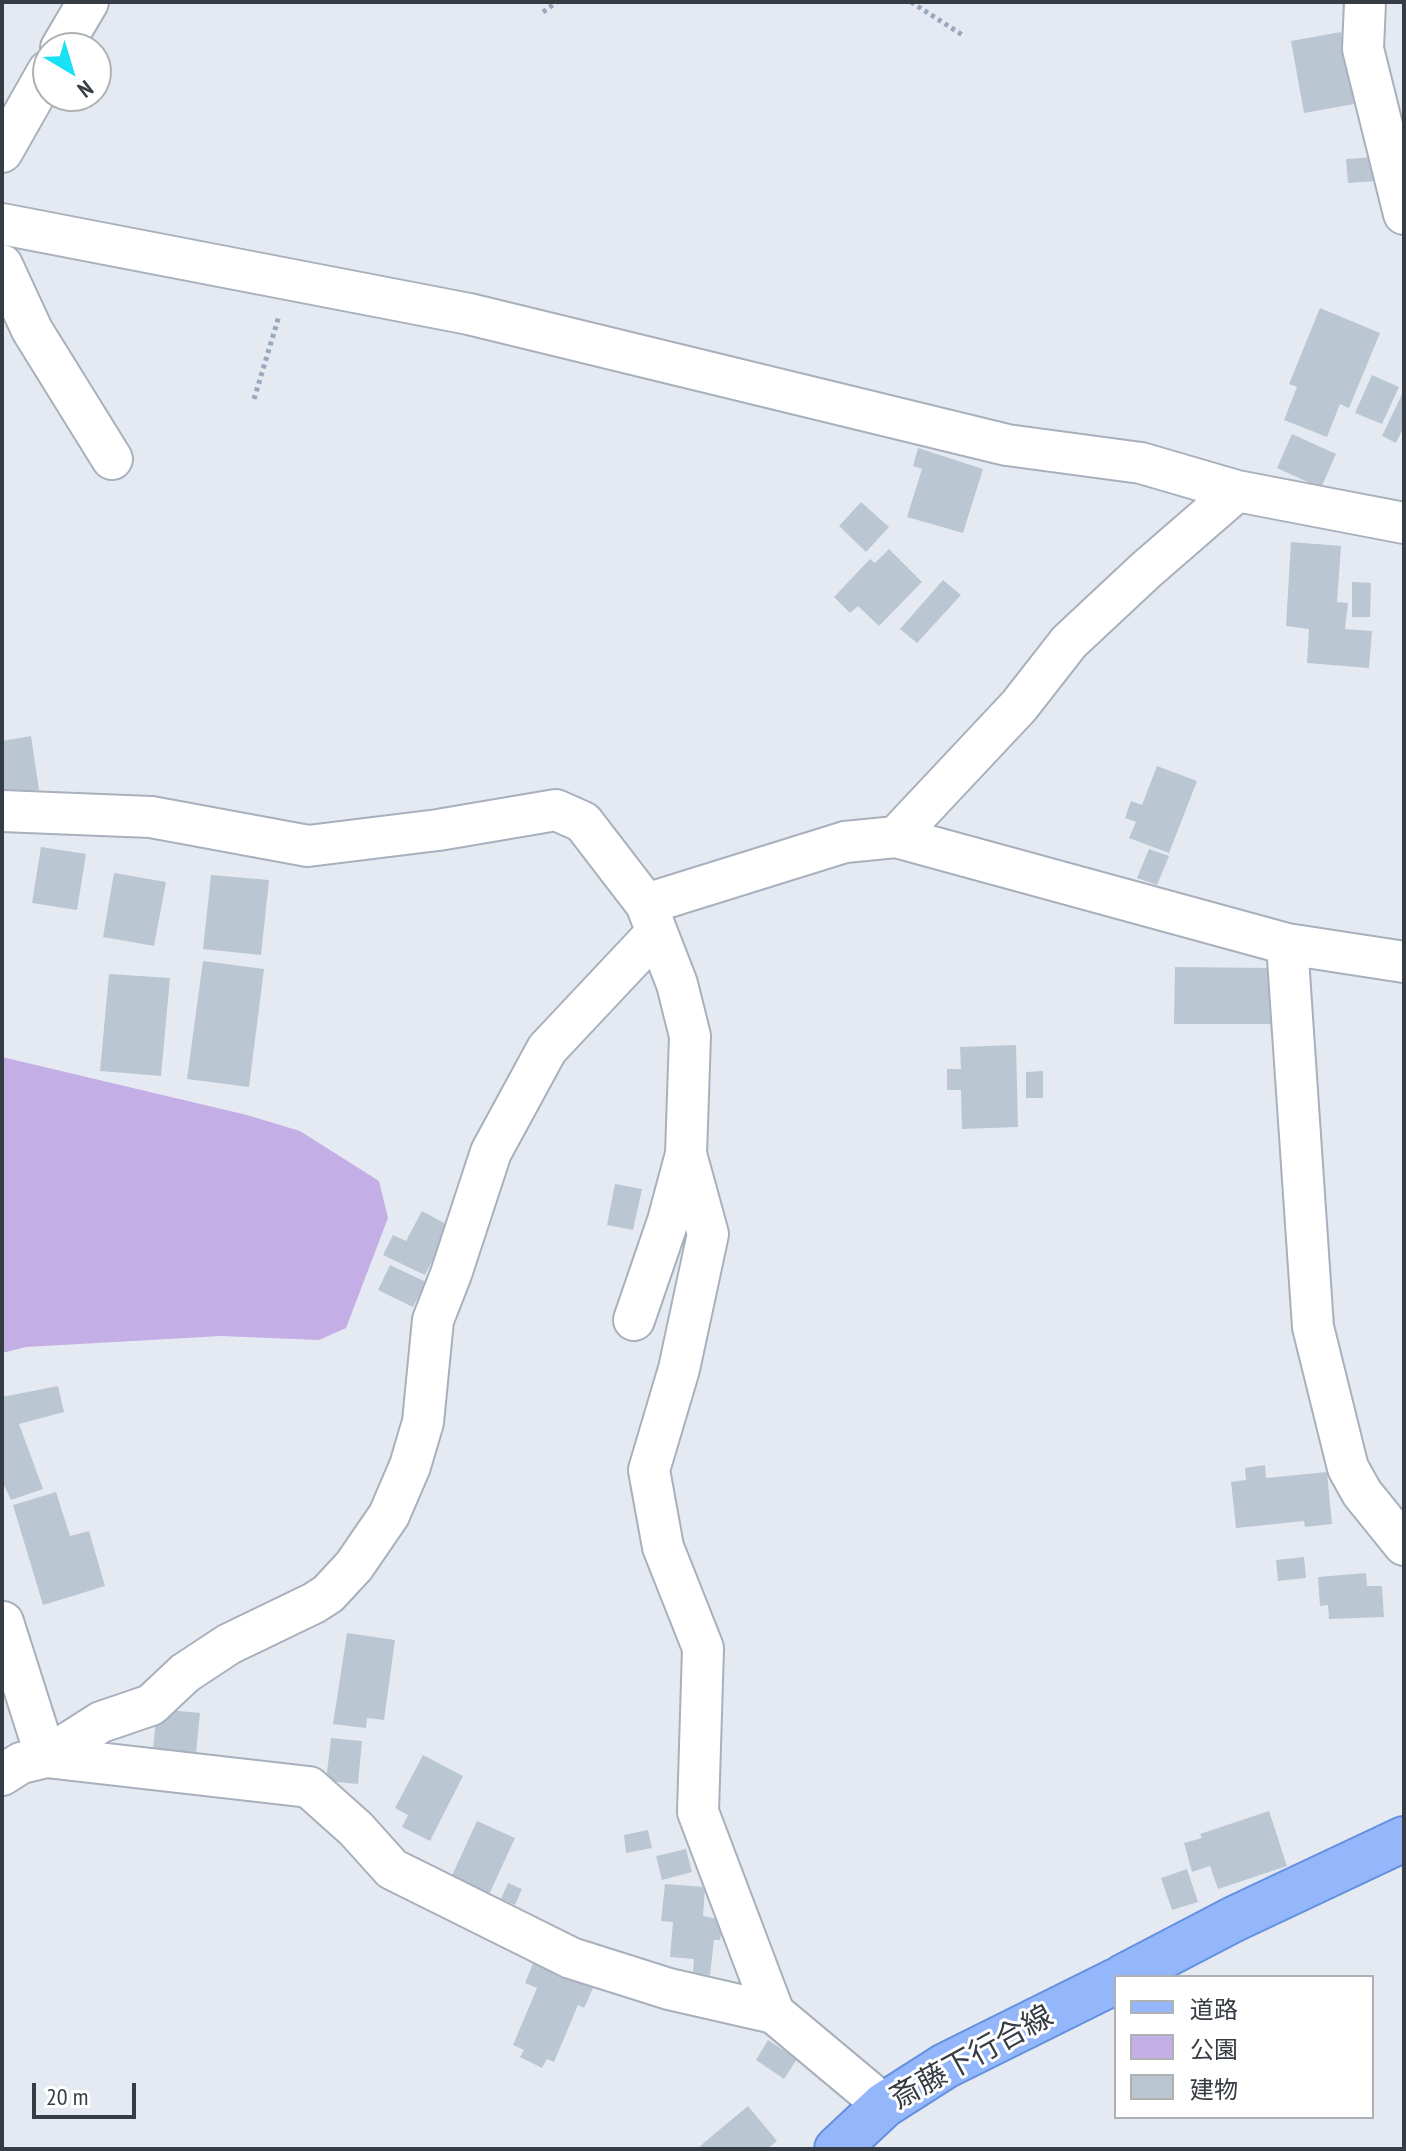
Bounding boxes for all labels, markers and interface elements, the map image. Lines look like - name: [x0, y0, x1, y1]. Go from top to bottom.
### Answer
- north arrow: [32, 32, 112, 112]
- text: N: [72, 75, 99, 104]
- legend: [1114, 1975, 1374, 2119]
- text: 道路: [1190, 1994, 1238, 2025]
- street label: 斎藤下行合線: [885, 1999, 1059, 2117]
- text: 公園: [1190, 2034, 1238, 2065]
- scale bar: [36, 2067, 140, 2117]
- text: 建物: [1190, 2074, 1238, 2105]
- text: 20 m: [46, 2081, 88, 2112]

